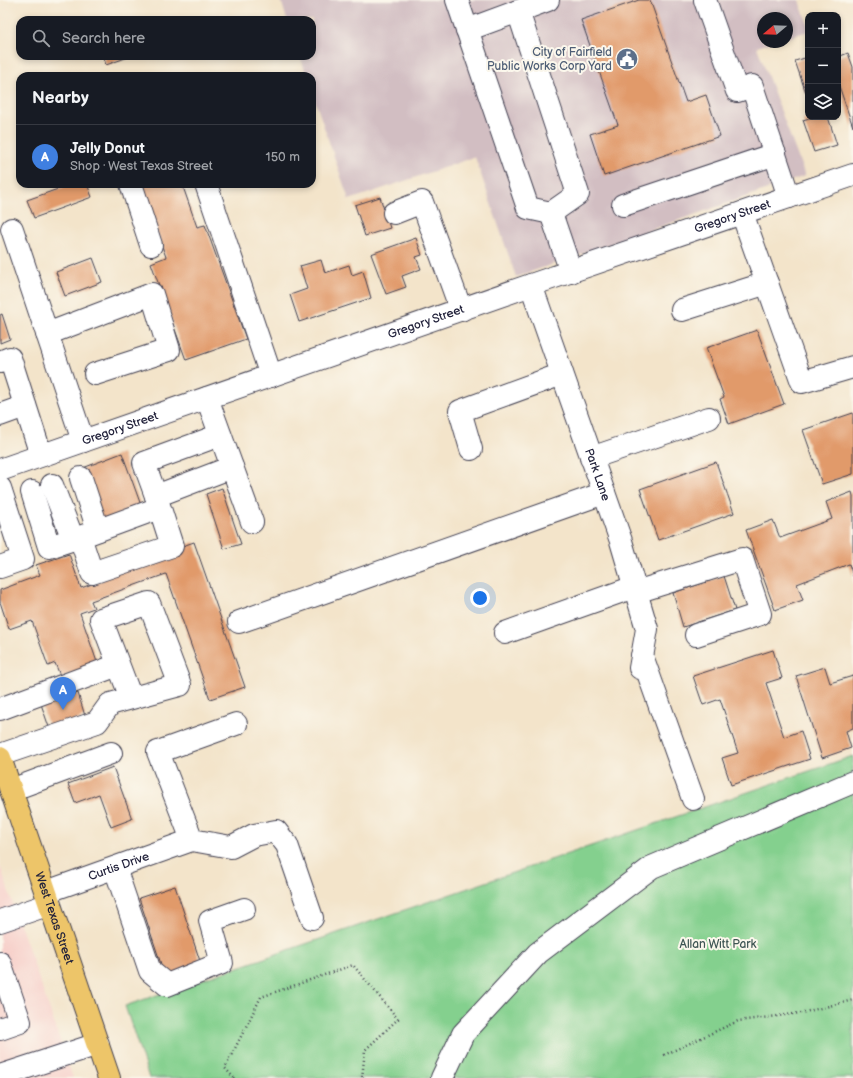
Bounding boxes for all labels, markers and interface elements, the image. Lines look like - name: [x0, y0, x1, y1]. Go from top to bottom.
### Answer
- north arrow: [757, 12, 793, 48]
- map controls: [805, 12, 841, 120]
- button: +: [805, 12, 841, 48]
- search box: [16, 16, 316, 60]
- icon: search: [30, 27, 52, 49]
- text: Search here: [62, 29, 145, 48]
- place label: City of Fairfield Public Works Corp Yard: [487, 45, 612, 74]
- public building icon: City of Fairfield Public Works Corp Yard: [614, 46, 640, 72]
- button: −: [805, 48, 841, 84]
- button: layers: [805, 84, 841, 120]
- text: Nearby: [32, 88, 89, 108]
- text: Jelly Donut: [70, 139, 145, 158]
- text: A: [41, 149, 49, 165]
- text: 150 m: [266, 149, 300, 165]
- text: Shop · West Texas Street: [70, 158, 213, 174]
- street label: Gregory Street: [692, 196, 773, 236]
- street label: Gregory Street: [386, 301, 466, 342]
- street label: Gregory Street: [80, 408, 160, 448]
- street label: Park Lane: [582, 446, 614, 503]
- your location: [470, 588, 490, 608]
- pin: A: [50, 677, 76, 710]
- street label: Curtis Drive: [86, 848, 151, 884]
- street label: West Texas Street: [32, 870, 77, 967]
- park label: Allan Witt Park: [680, 937, 757, 952]

